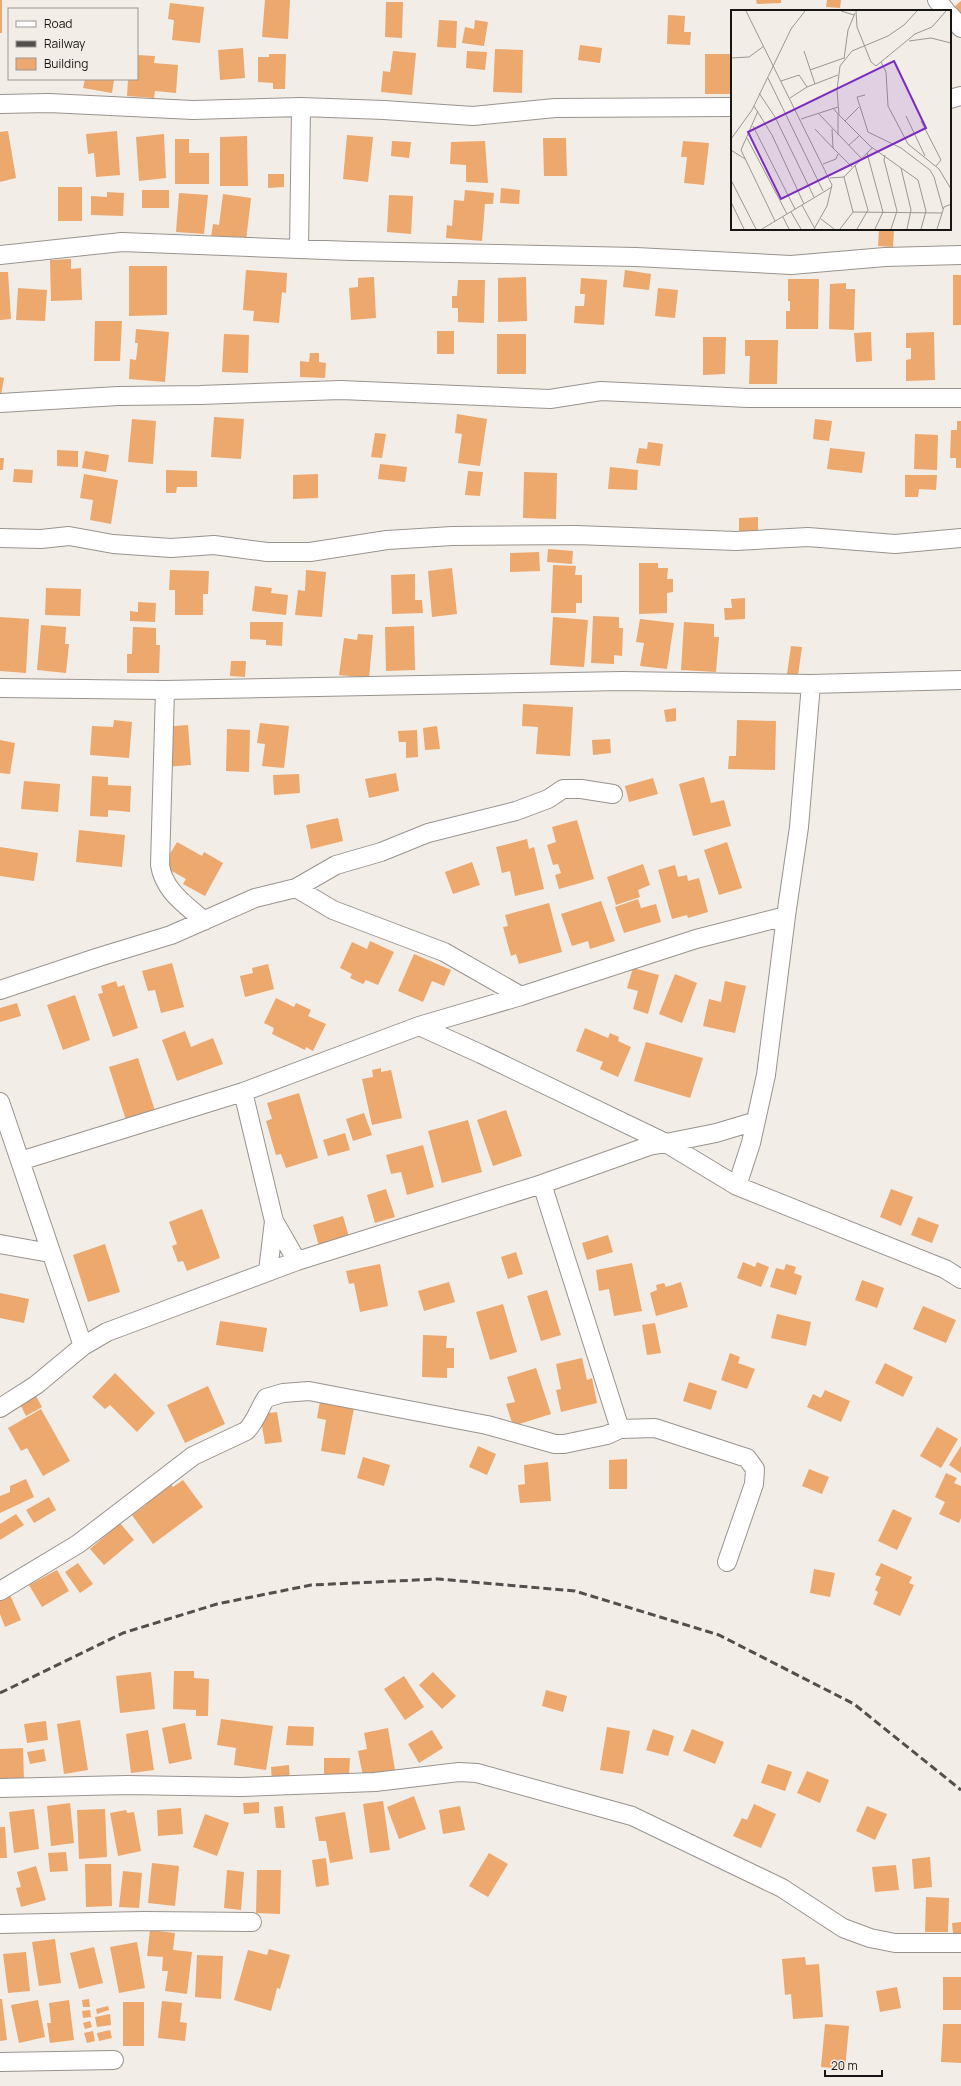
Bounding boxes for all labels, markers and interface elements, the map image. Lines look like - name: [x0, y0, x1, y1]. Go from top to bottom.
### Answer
- legend: [8, 8, 138, 80]
- inset map: [731, 10, 951, 230]
- text: Road: [44, 15, 72, 32]
- text: Railway: [44, 35, 86, 52]
- text: Building: [44, 55, 88, 72]
- scale bar: [825, 2052, 882, 2078]
- text: 20 m: [831, 2057, 858, 2074]

